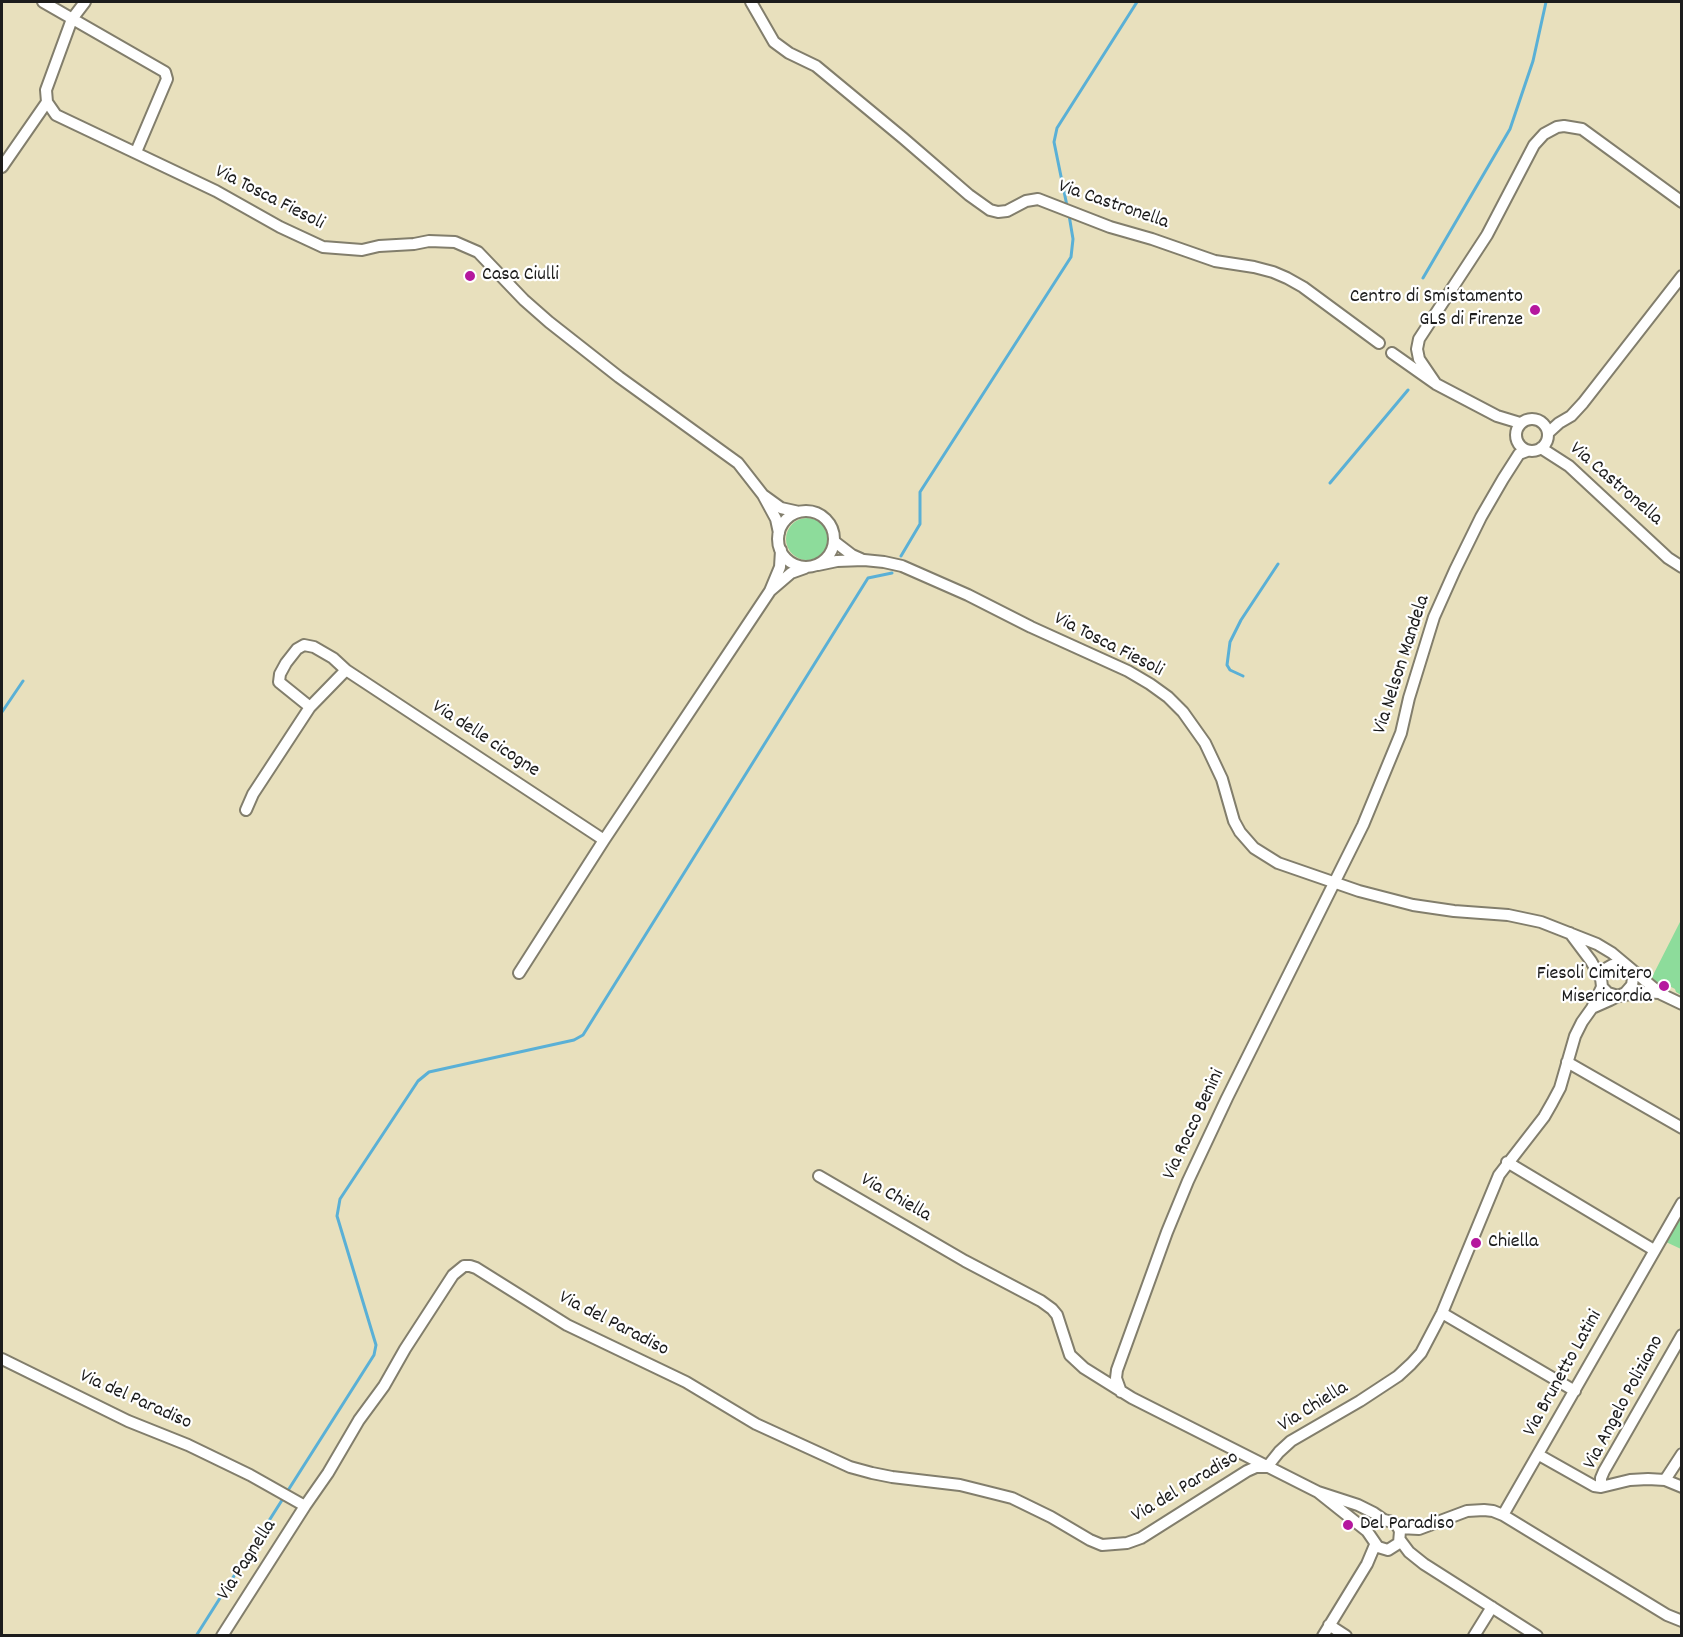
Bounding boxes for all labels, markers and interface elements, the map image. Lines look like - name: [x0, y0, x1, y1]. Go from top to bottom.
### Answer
- street label: Via Tosca Fiesoli: [210, 161, 328, 237]
- street label: Via Castronella: [1054, 176, 1172, 236]
- place label: Casa Ciulli: [482, 264, 559, 288]
- marker: Casa Ciulli: [463, 269, 477, 283]
- place label: Centro di Smistamento GLS di Firenze: [1350, 286, 1523, 333]
- marker: Centro di Smistamento GLS di Firenze: [1528, 303, 1542, 317]
- street label: Via Castronella: [1564, 438, 1666, 532]
- street label: Via Nelson Mandela: [1369, 593, 1437, 737]
- street label: Via Tosca Fiesoli: [1049, 608, 1167, 684]
- street label: Via delle cicogne: [427, 696, 543, 784]
- place label: Fiesoli Cimitero Misericordia: [1537, 963, 1652, 1010]
- marker: Fiesoli Cimitero Misericordia: [1657, 979, 1671, 993]
- street label: Via Rocco Benini: [1159, 1066, 1231, 1184]
- street label: Via Chiella: [855, 1169, 935, 1229]
- place label: Chiella: [1488, 1231, 1538, 1255]
- marker: Chiella: [1469, 1236, 1483, 1250]
- street label: Via del Paradiso: [554, 1287, 672, 1363]
- street label: Via Brunetto Latini: [1519, 1307, 1609, 1441]
- street label: Via Angelo Poliziano: [1580, 1332, 1670, 1474]
- street label: Via del Paradiso: [75, 1366, 195, 1436]
- street label: Via Chiella: [1275, 1377, 1353, 1439]
- street label: Via del Paradiso: [1128, 1447, 1244, 1529]
- place label: Del Paradiso: [1360, 1513, 1454, 1537]
- street label: Via Pagnella: [213, 1516, 283, 1606]
- marker: Del Paradiso: [1341, 1518, 1355, 1532]

